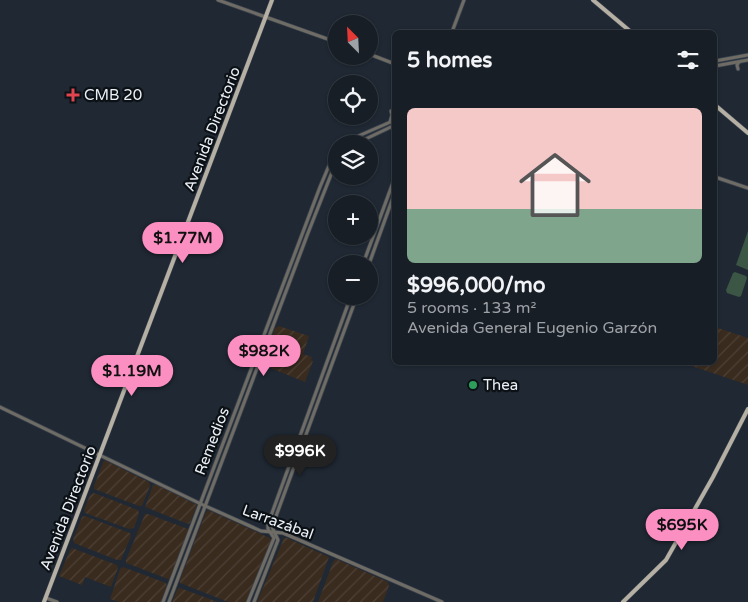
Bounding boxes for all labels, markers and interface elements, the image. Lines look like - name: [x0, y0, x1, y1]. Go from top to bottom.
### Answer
- north arrow: [328, 15, 378, 65]
- map controls: [328, 15, 378, 305]
- icon: filters: [674, 46, 702, 74]
- text: 5 homes: [407, 48, 492, 73]
- street label: Avenida Directorio: [180, 64, 244, 194]
- button: locate: [328, 75, 378, 125]
- place label: CMB 20: [84, 86, 142, 104]
- marker: CMB 20: [66, 88, 80, 102]
- button: layers: [328, 135, 378, 185]
- icon: home: [510, 140, 600, 230]
- button: +: [328, 195, 378, 245]
- pin: $1.77M: [142, 222, 224, 264]
- text: $1.77M: [153, 228, 213, 248]
- button: −: [328, 255, 378, 305]
- text: $996,000/mo: [407, 273, 546, 298]
- text: 5 rooms · 133 m²: [407, 298, 536, 318]
- text: Avenida General Eugenio Garzón: [407, 318, 657, 338]
- pin: $982K: [229, 334, 299, 377]
- text: $982K: [239, 341, 289, 361]
- pin: $1.19M: [91, 354, 173, 397]
- text: $1.19M: [102, 361, 162, 381]
- place label: Thea: [483, 376, 518, 394]
- marker: Thea: [467, 379, 479, 391]
- street label: Remedios: [191, 405, 233, 477]
- pin: $996K: [265, 434, 335, 477]
- text: $996K: [275, 441, 325, 461]
- street label: Avenida Directorio: [36, 443, 100, 573]
- street label: Larrazábal: [240, 501, 316, 543]
- pin: $695K: [647, 508, 717, 551]
- text: $695K: [657, 515, 707, 535]

